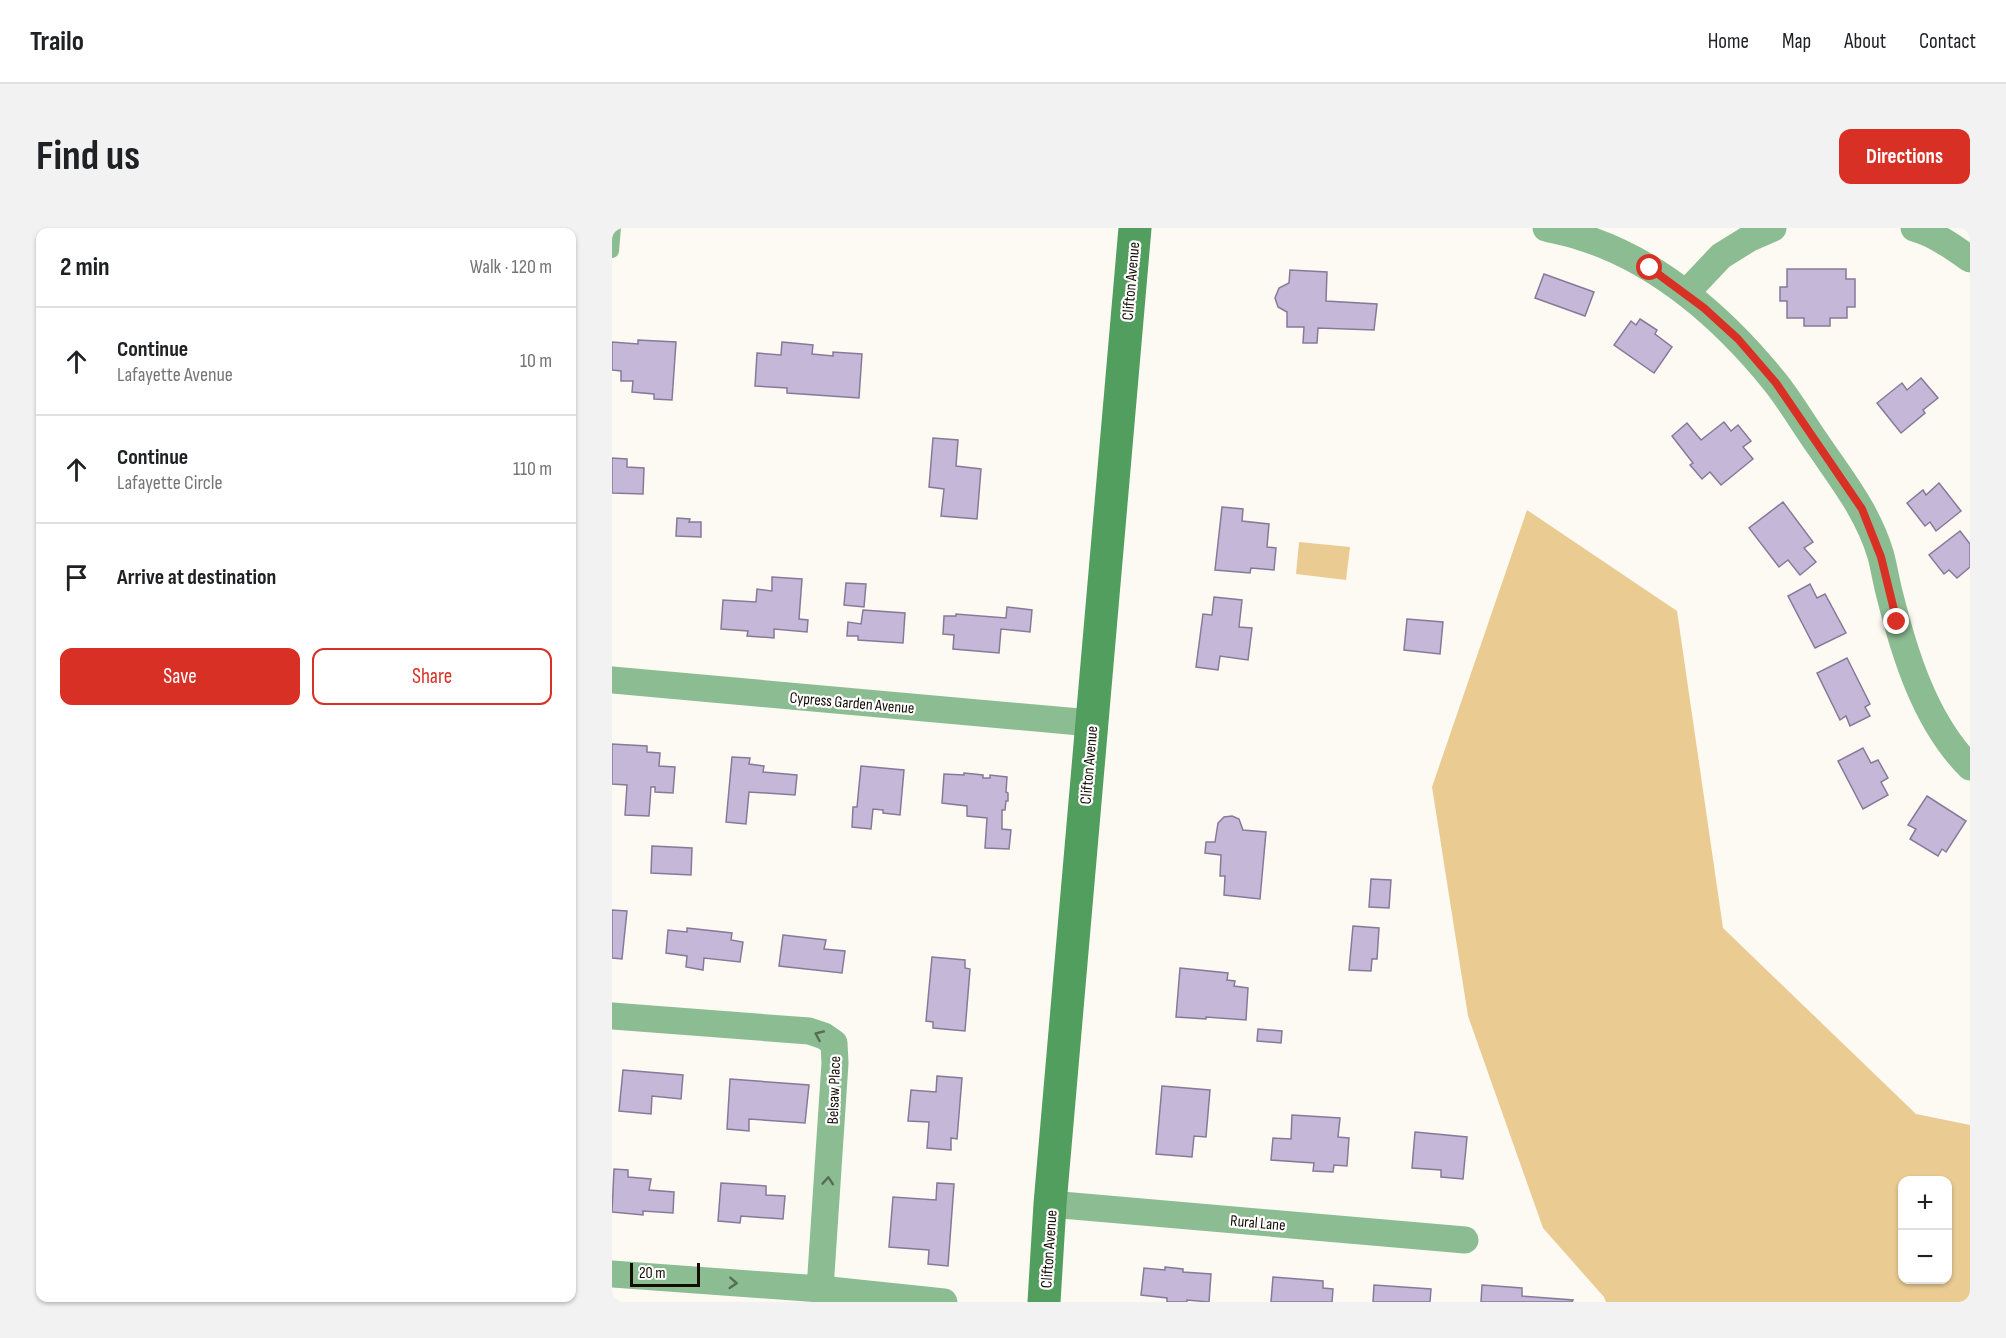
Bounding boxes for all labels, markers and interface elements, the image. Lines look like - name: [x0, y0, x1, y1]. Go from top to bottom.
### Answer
- text: Trailo: [30, 25, 84, 58]
- text: Home: [1708, 29, 1749, 54]
- text: Map: [1782, 29, 1811, 54]
- text: About: [1844, 29, 1886, 54]
- text: Contact: [1919, 29, 1976, 54]
- button: Directions: [1839, 129, 1970, 184]
- text: Find us: [36, 131, 140, 182]
- street label: Clifton Avenue: [1119, 241, 1144, 321]
- text: 2 min: [60, 252, 110, 283]
- route start: [1636, 254, 1662, 280]
- text: Walk · 120 m: [470, 255, 552, 279]
- text: Continue: [117, 336, 188, 363]
- icon: ahead: [60, 345, 93, 378]
- text: 10 m: [520, 349, 552, 373]
- text: Lafayette Avenue: [117, 363, 233, 387]
- text: Continue: [117, 444, 188, 471]
- icon: ahead: [60, 453, 93, 486]
- text: 110 m: [513, 457, 552, 481]
- text: Lafayette Circle: [117, 471, 223, 495]
- icon: arrive: [60, 561, 93, 594]
- text: Arrive at destination: [117, 564, 276, 591]
- route end: [1883, 608, 1909, 634]
- button: Save: [60, 648, 300, 705]
- button: Share: [312, 648, 552, 705]
- street label: Cypress Garden Avenue: [789, 689, 915, 718]
- street label: Clifton Avenue: [1077, 725, 1102, 805]
- one-way arrow: [814, 1030, 825, 1042]
- street label: Belsaw Place: [824, 1056, 845, 1125]
- map controls: [1898, 1176, 1952, 1284]
- button: +: [1898, 1176, 1952, 1230]
- one-way arrow: [821, 1177, 834, 1186]
- street label: Clifton Avenue: [1037, 1209, 1062, 1289]
- street label: Rural Lane: [1229, 1212, 1286, 1235]
- button: −: [1898, 1230, 1952, 1284]
- scale bar: [630, 1260, 700, 1288]
- text: 20 m: [639, 1264, 666, 1283]
- one-way arrow: [729, 1276, 738, 1289]

